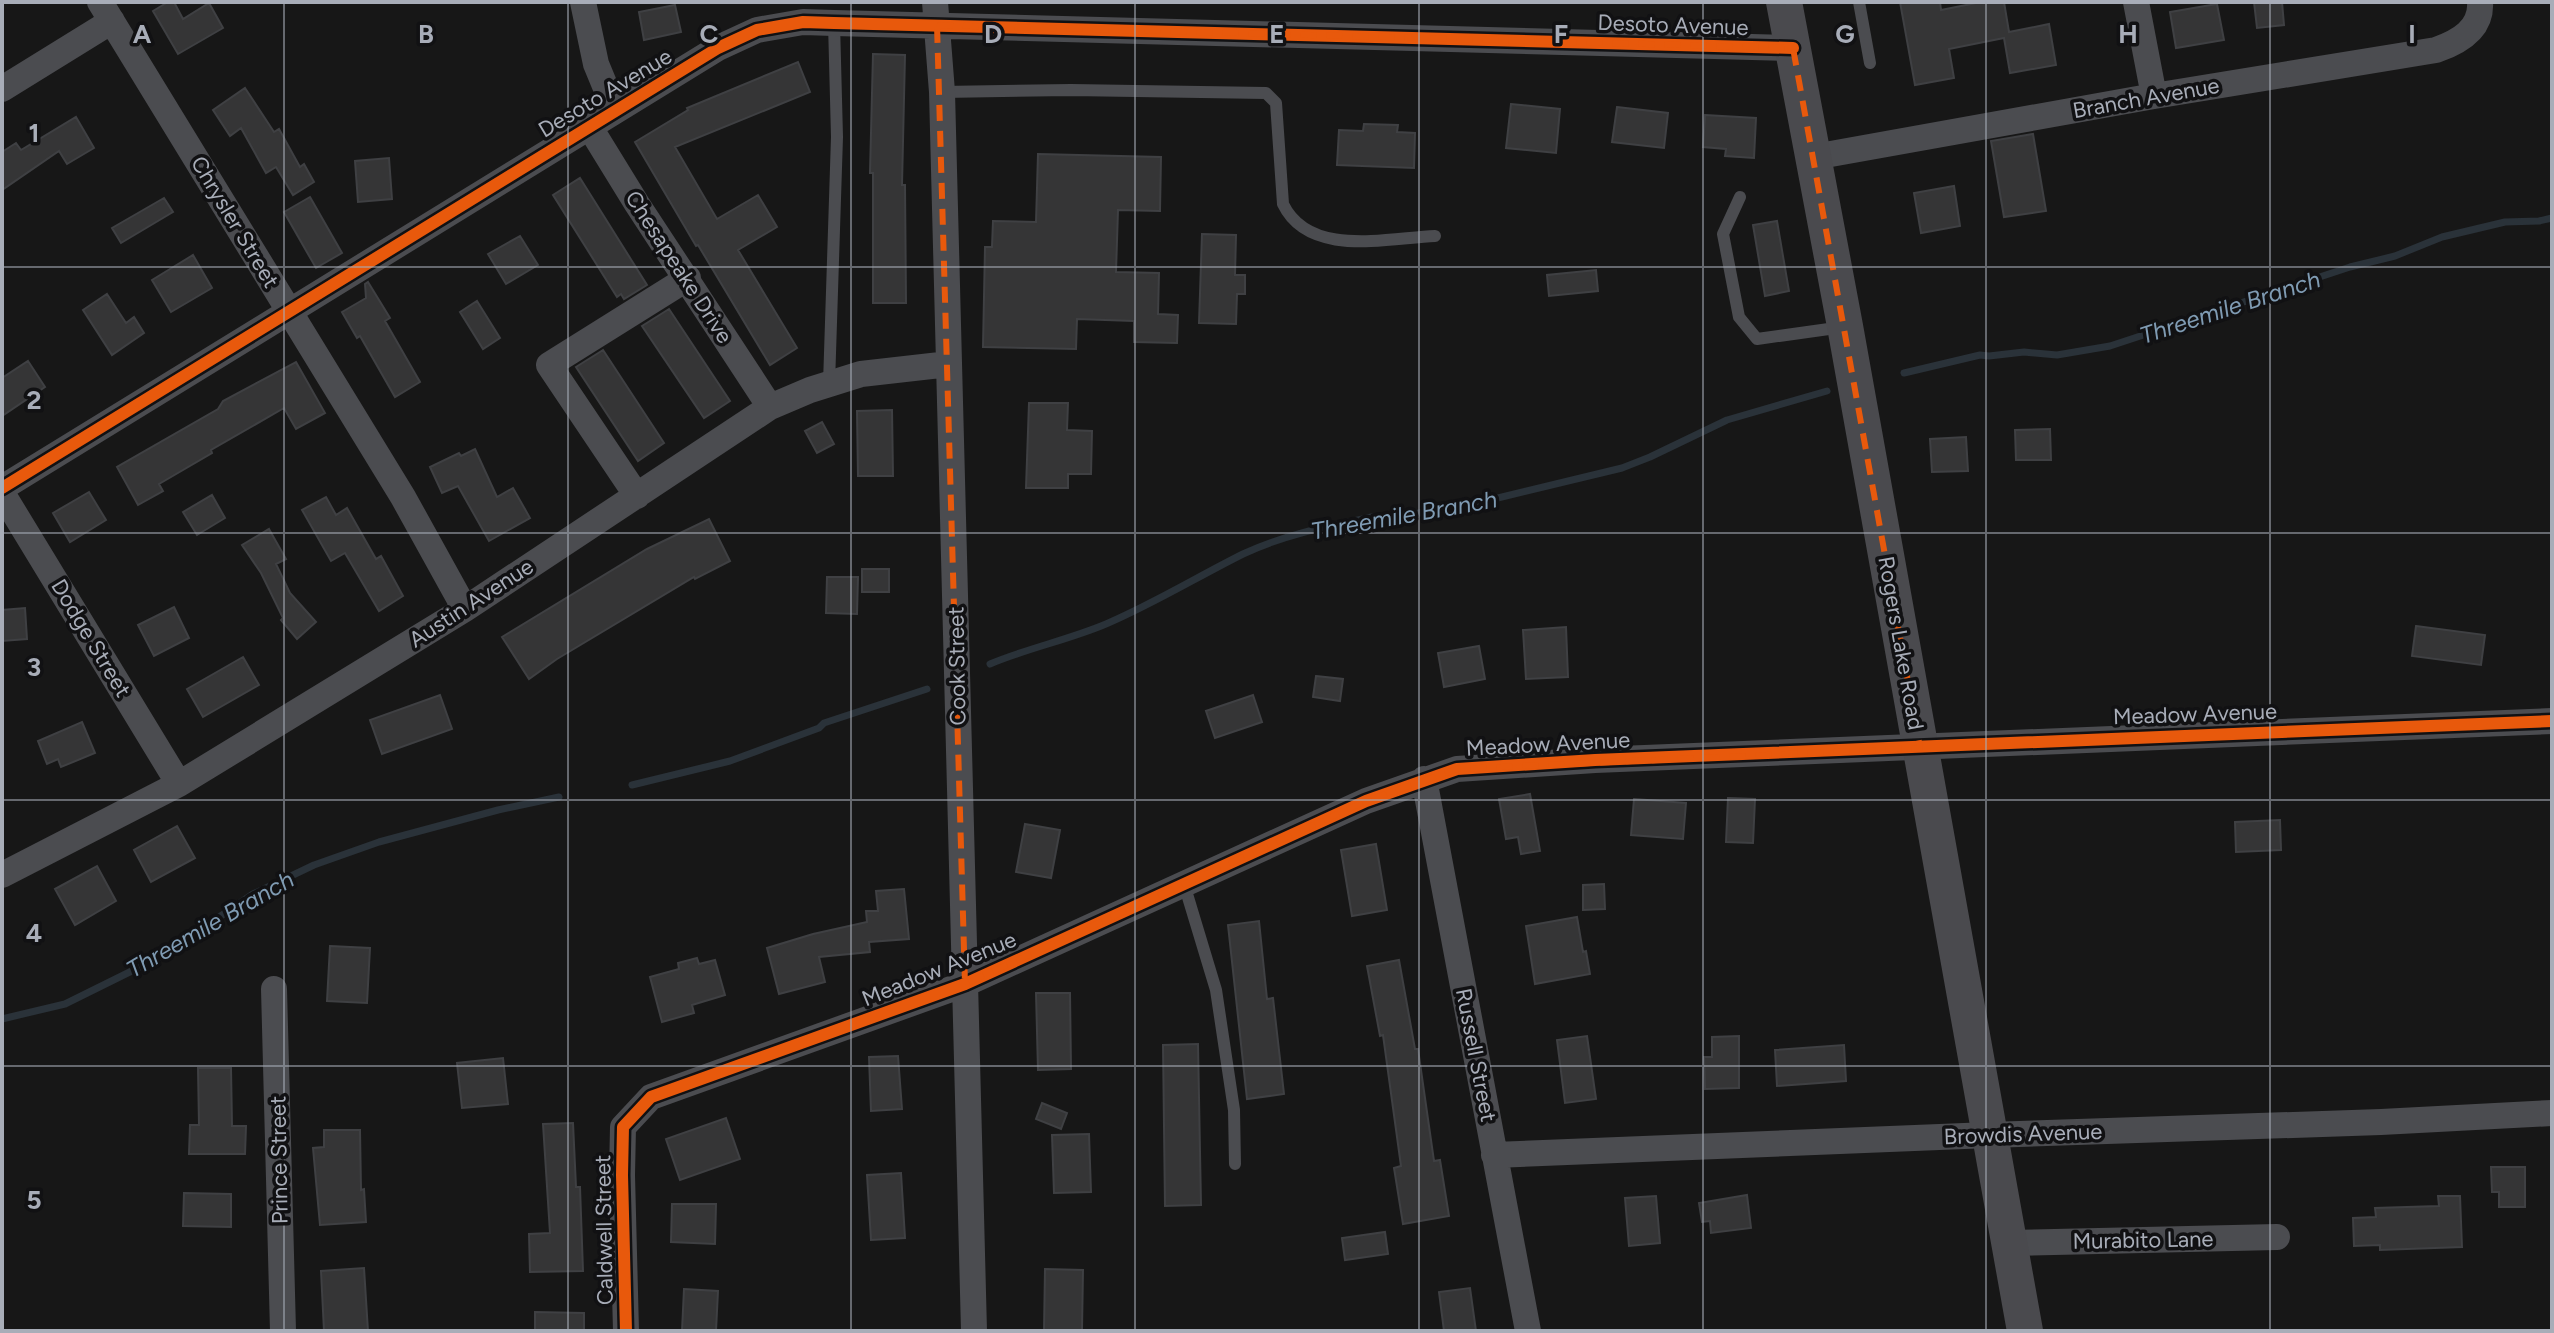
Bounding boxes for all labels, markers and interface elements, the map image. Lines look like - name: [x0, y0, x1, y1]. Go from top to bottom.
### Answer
- street label: Desoto Avenue: [1597, 9, 1749, 41]
- text: A: [133, 18, 152, 50]
- text: B: [418, 18, 434, 50]
- text: C: [700, 18, 719, 50]
- text: D: [984, 18, 1002, 50]
- text: E: [1269, 18, 1285, 50]
- text: F: [1554, 18, 1568, 50]
- text: G: [1835, 18, 1855, 50]
- text: H: [2118, 18, 2138, 50]
- text: I: [2408, 18, 2416, 50]
- street label: Desoto Avenue: [533, 43, 677, 143]
- street label: Branch Avenue: [2071, 72, 2221, 124]
- text: 1: [29, 117, 39, 149]
- street label: Chrysler Street: [185, 151, 285, 293]
- street label: Chesapeake Drive: [620, 186, 738, 348]
- water label: Threemile Branch: [2136, 264, 2324, 350]
- text: 2: [26, 384, 42, 416]
- water label: Threemile Branch: [1309, 484, 1499, 546]
- street label: Austin Avenue: [404, 553, 538, 653]
- street label: Rogers Lake Road: [1872, 554, 1930, 732]
- street label: Dodge Street: [45, 574, 137, 702]
- street label: Cook Street: [942, 606, 972, 726]
- text: 3: [27, 651, 41, 683]
- street label: Meadow Avenue: [2112, 698, 2278, 730]
- street label: Meadow Avenue: [1465, 726, 1631, 762]
- water label: Threemile Branch: [121, 864, 299, 984]
- text: 4: [26, 917, 42, 949]
- street label: Meadow Avenue: [858, 926, 1020, 1012]
- street label: Russell Street: [1450, 986, 1502, 1124]
- street label: Prince Street: [264, 1096, 294, 1224]
- street label: Browdis Avenue: [1943, 1118, 2103, 1150]
- street label: Caldwell Street: [589, 1155, 619, 1305]
- text: 5: [26, 1184, 42, 1216]
- street label: Murabito Lane: [2072, 1225, 2214, 1255]

